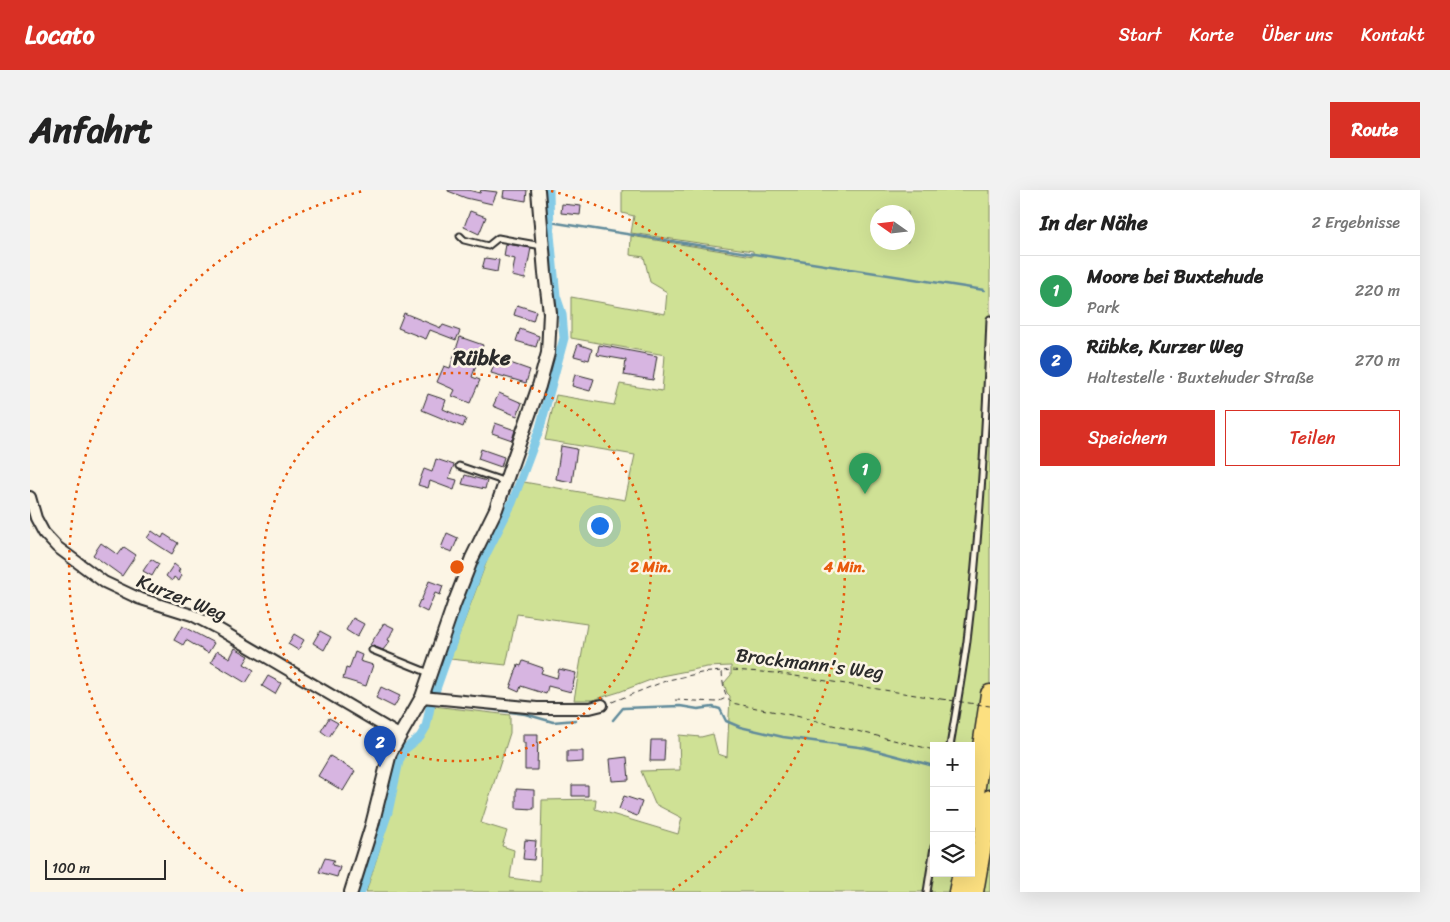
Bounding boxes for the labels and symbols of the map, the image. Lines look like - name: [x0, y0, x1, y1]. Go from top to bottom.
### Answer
- north arrow: [870, 205, 915, 250]
- district label: Rübke: [452, 339, 511, 377]
- pin: 1: [849, 453, 881, 494]
- your location: [587, 513, 613, 539]
- text: 2 Min.: [629, 554, 672, 580]
- text: 4 Min.: [823, 554, 866, 580]
- centre of rings: [448, 558, 466, 576]
- street label: Kurzer Weg: [132, 564, 232, 631]
- street label: Brockmann's Weg: [734, 638, 886, 689]
- pin: 2: [364, 726, 396, 767]
- scale bar: [45, 857, 166, 880]

